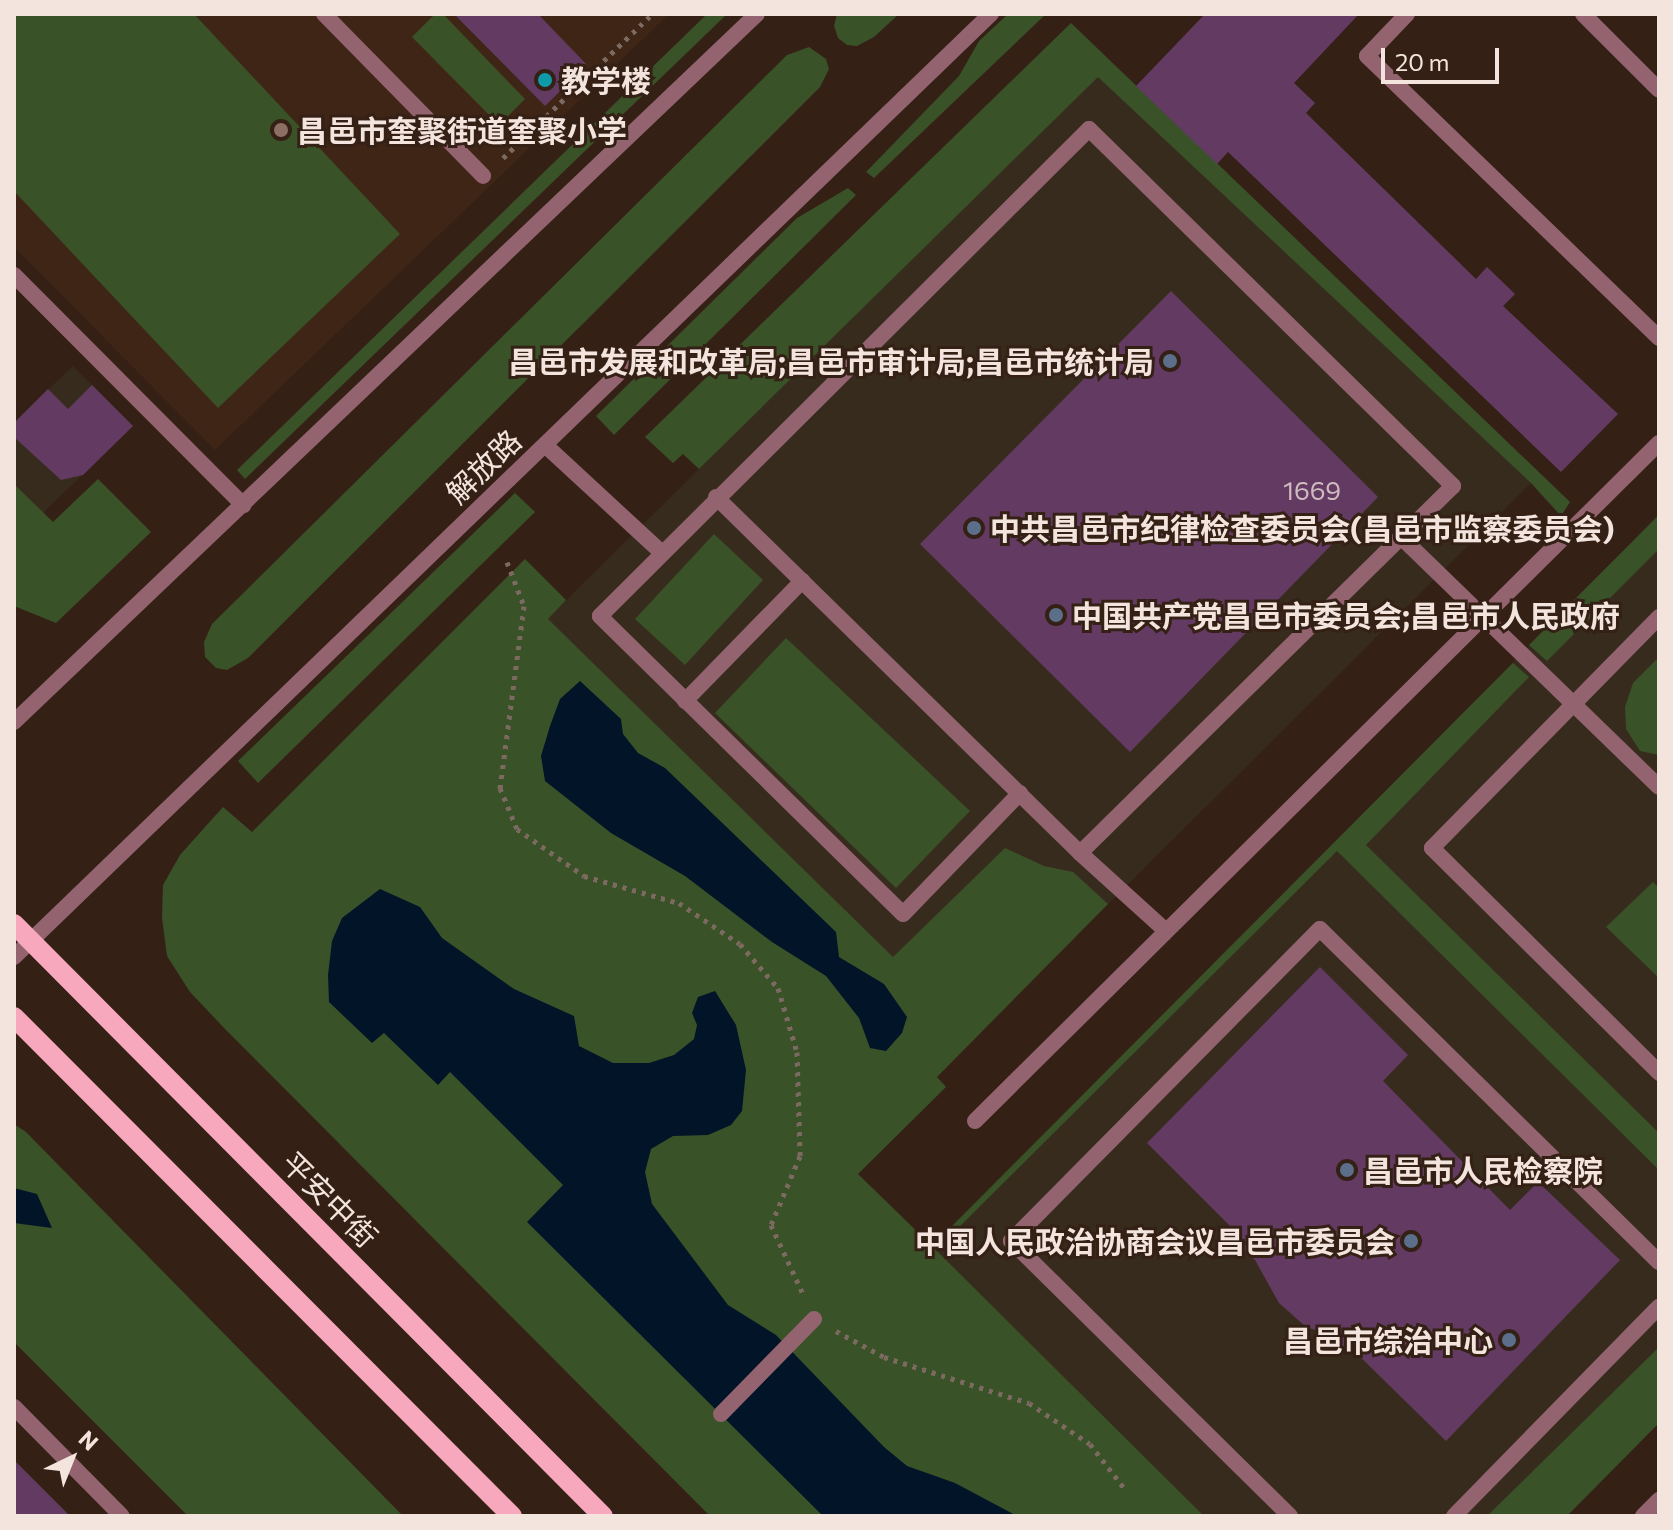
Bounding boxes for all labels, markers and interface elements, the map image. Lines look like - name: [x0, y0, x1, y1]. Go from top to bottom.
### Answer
- scale bar: [1385, 32, 1503, 82]
- text: 20 m: [1395, 47, 1449, 76]
- place label: 教学楼: [561, 62, 651, 98]
- marker: 教学楼: [536, 71, 554, 89]
- place label: 昌邑市奎聚街道奎聚小学: [297, 112, 627, 148]
- marker: 昌邑市奎聚街道奎聚小学: [272, 121, 290, 139]
- place label: 昌邑市发展和改革局;昌邑市审计局;昌邑市统计局: [508, 343, 1154, 379]
- marker: 昌邑市发展和改革局;昌邑市审计局;昌邑市统计局: [1161, 352, 1179, 370]
- street label: 解放路: [438, 422, 528, 510]
- house number: 1669: [1283, 474, 1341, 506]
- place label: 中共昌邑市纪律检查委员会(昌邑市监察委员会): [990, 510, 1615, 546]
- marker: 中共昌邑市纪律检查委员会(昌邑市监察委员会): [965, 519, 983, 537]
- place label: 中国共产党昌邑市委员会;昌邑市人民政府: [1072, 597, 1620, 633]
- marker: 中国共产党昌邑市委员会;昌邑市人民政府: [1047, 606, 1065, 624]
- street label: 平安中街: [275, 1144, 385, 1254]
- place label: 昌邑市人民检察院: [1363, 1152, 1603, 1188]
- marker: 昌邑市人民检察院: [1338, 1161, 1356, 1179]
- place label: 中国人民政治协商会议昌邑市委员会: [915, 1223, 1395, 1259]
- marker: 中国人民政治协商会议昌邑市委员会: [1402, 1232, 1420, 1250]
- place label: 昌邑市综治中心: [1283, 1322, 1493, 1358]
- marker: 昌邑市综治中心: [1500, 1331, 1518, 1349]
- north arrow: [32, 1418, 112, 1498]
- text: N: [73, 1425, 104, 1456]

